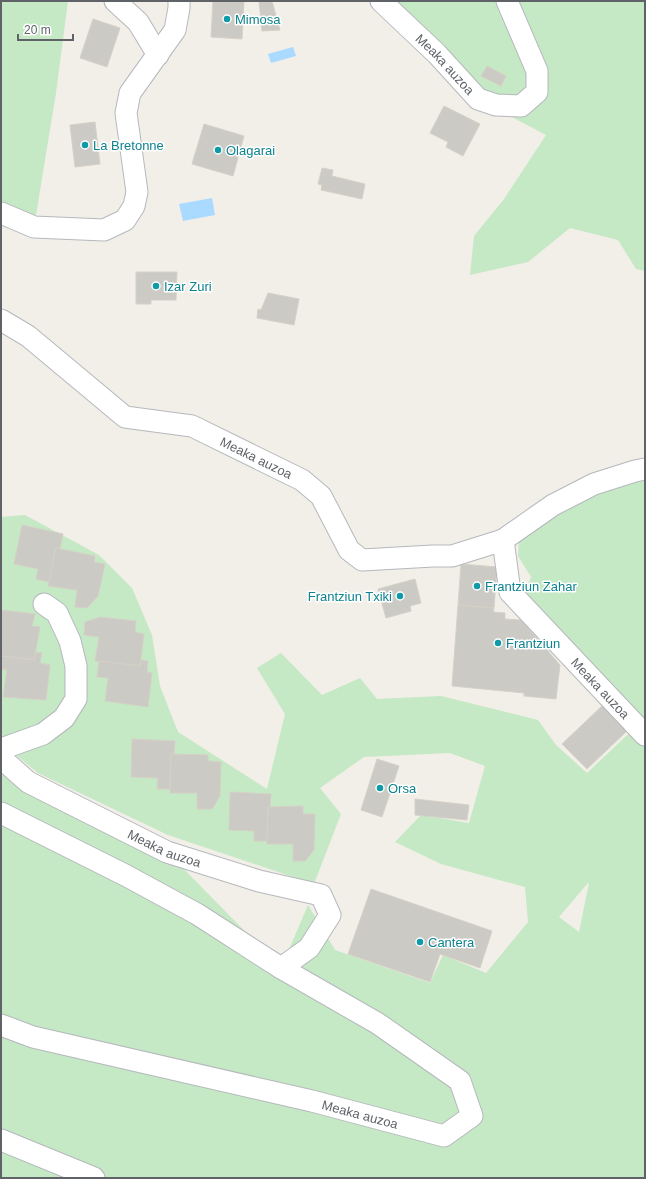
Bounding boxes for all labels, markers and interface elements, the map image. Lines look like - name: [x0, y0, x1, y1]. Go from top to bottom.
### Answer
- place label: Mimosa: [235, 12, 281, 27]
- marker: Mimosa: [222, 14, 232, 24]
- scale bar: [18, 16, 73, 42]
- text: 20 m: [24, 23, 51, 37]
- street label: Meaka auzoa: [413, 31, 478, 98]
- place label: La Bretonne: [93, 138, 164, 153]
- marker: La Bretonne: [80, 140, 90, 150]
- place label: Olagarai: [226, 143, 275, 158]
- marker: Olagarai: [213, 145, 223, 155]
- place label: Izar Zuri: [164, 279, 212, 294]
- marker: Izar Zuri: [151, 281, 161, 291]
- street label: Meaka auzoa: [218, 434, 295, 482]
- place label: Frantziun Zahar: [485, 579, 577, 594]
- marker: Frantziun Zahar: [472, 581, 482, 591]
- place label: Frantziun Txiki: [308, 589, 392, 604]
- marker: Frantziun Txiki: [395, 591, 405, 601]
- place label: Frantziun: [506, 636, 560, 651]
- marker: Frantziun: [493, 638, 503, 648]
- street label: Meaka auzoa: [568, 655, 633, 722]
- place label: Orsa: [388, 781, 417, 796]
- marker: Orsa: [375, 783, 385, 793]
- street label: Meaka auzoa: [125, 826, 204, 870]
- place label: Cantera: [428, 935, 475, 950]
- marker: Cantera: [415, 937, 425, 947]
- street label: Meaka auzoa: [320, 1097, 400, 1132]

